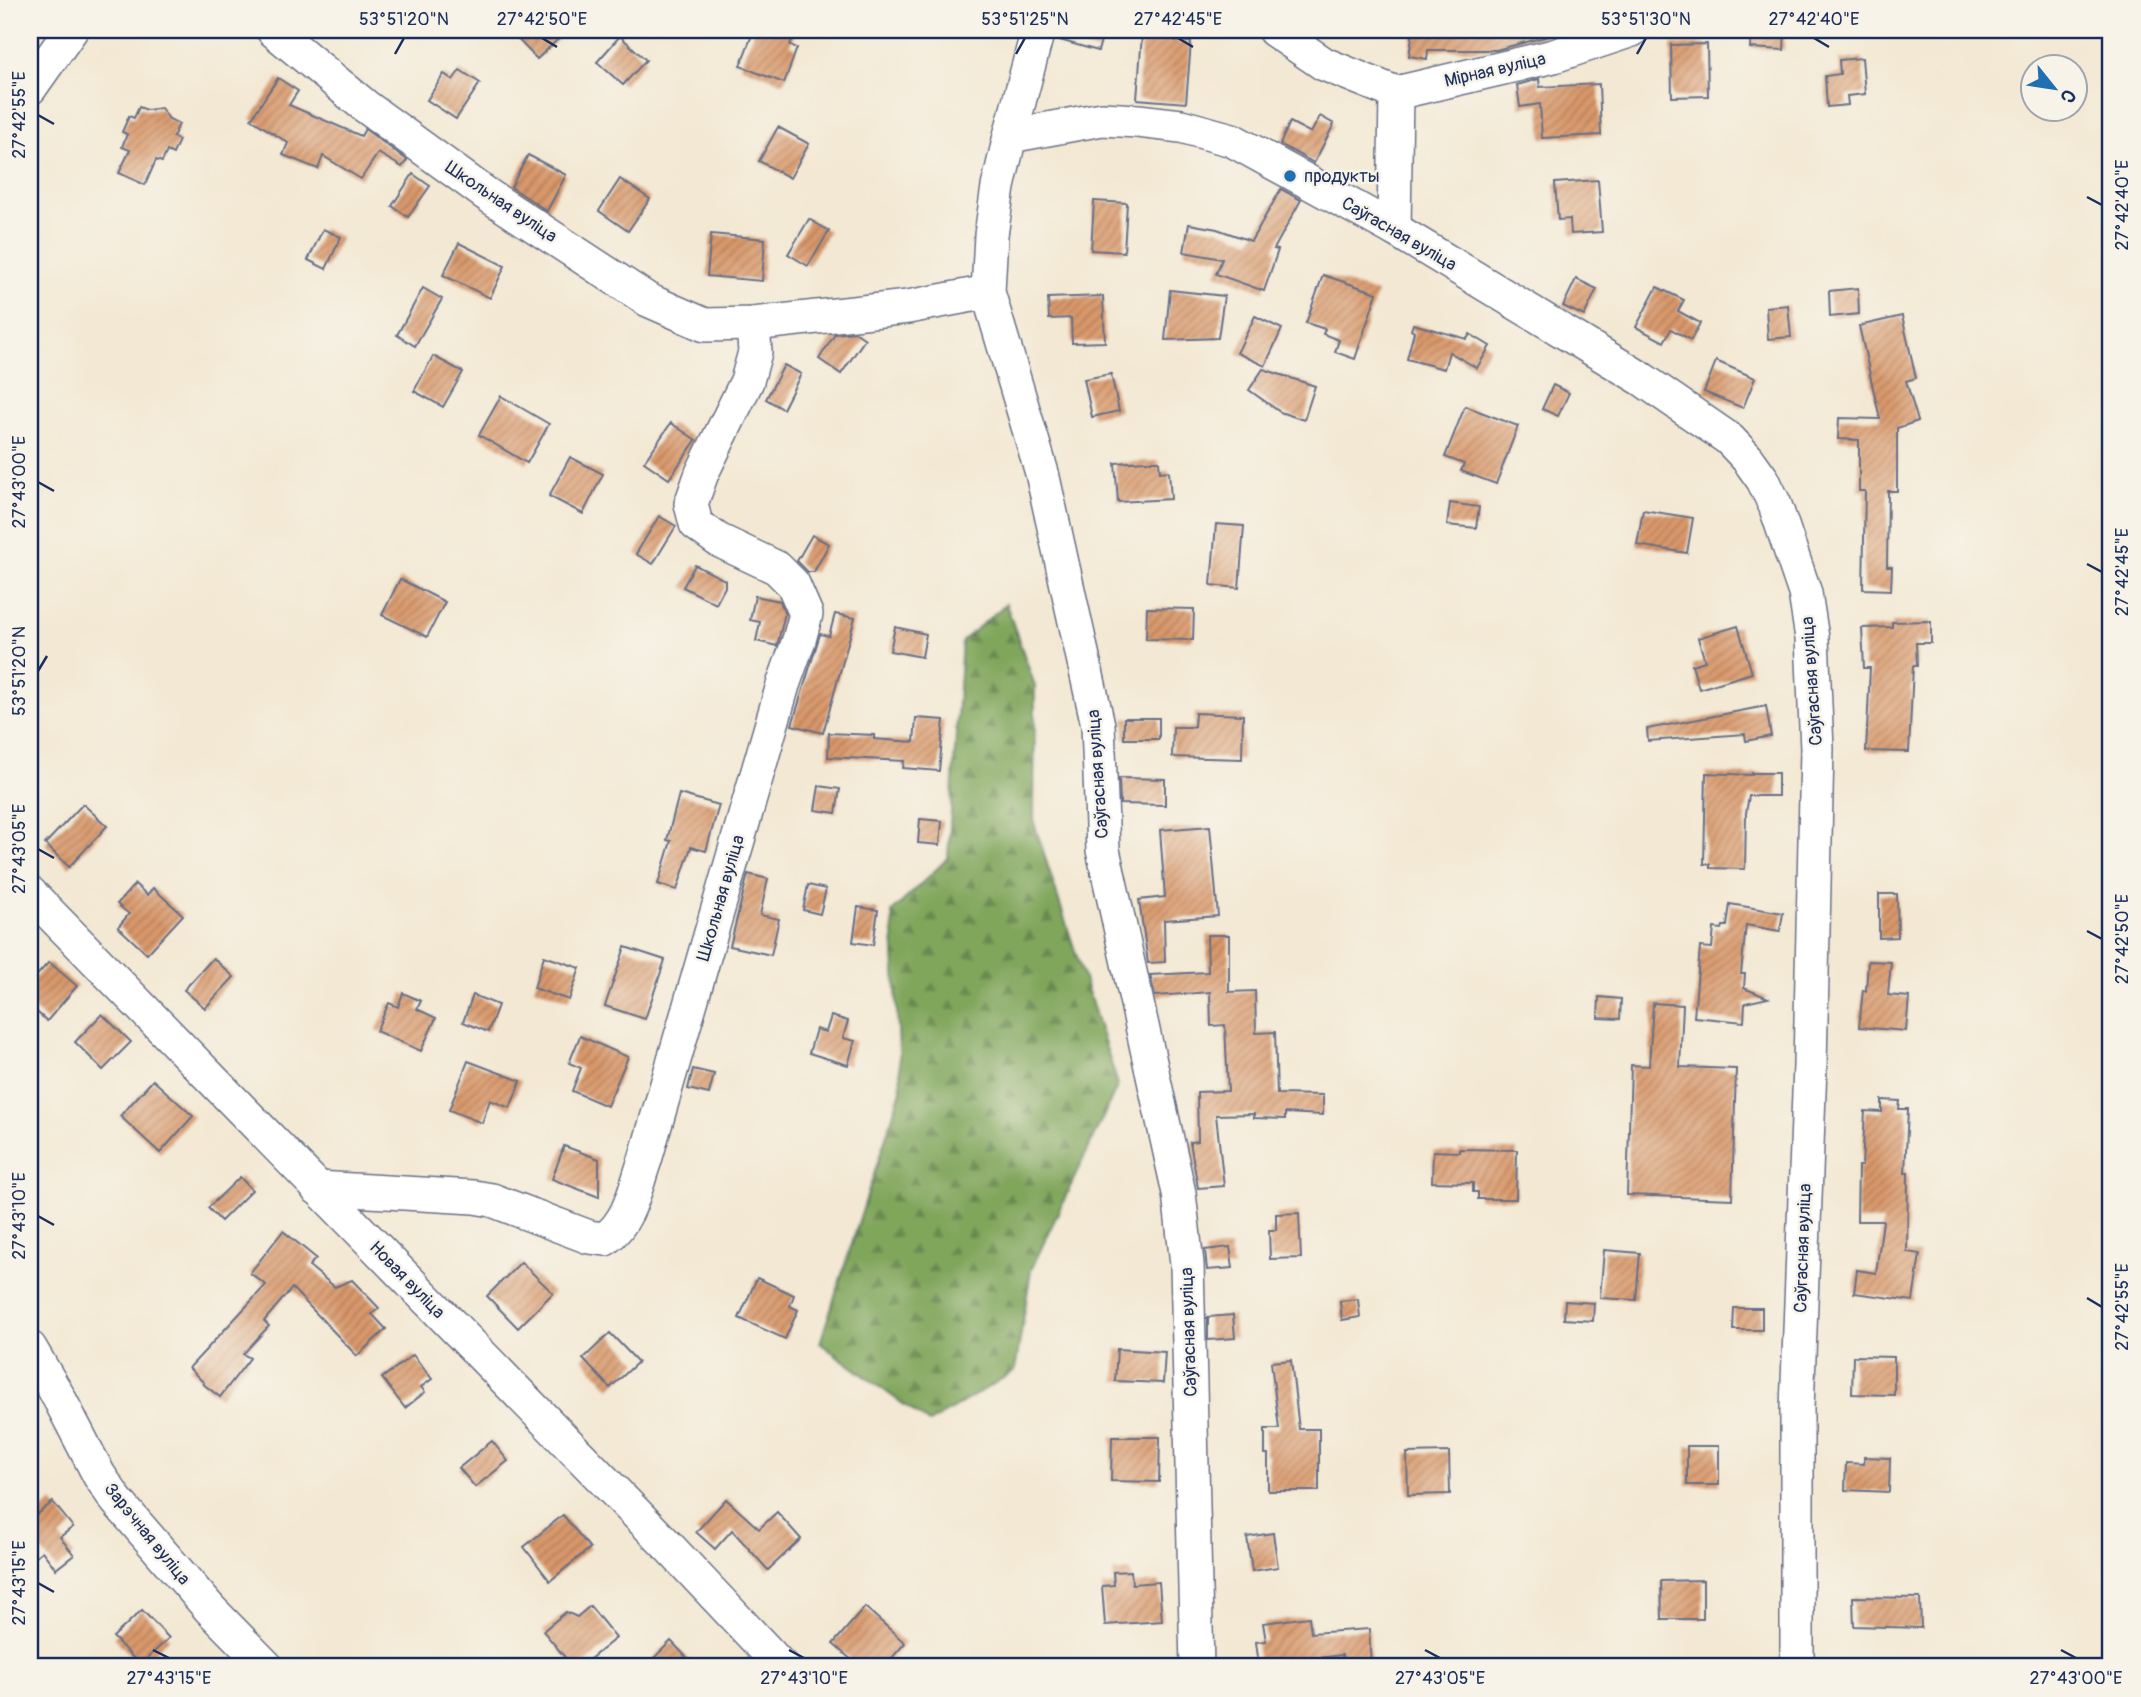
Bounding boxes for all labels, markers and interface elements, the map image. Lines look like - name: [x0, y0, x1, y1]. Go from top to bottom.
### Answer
- text: 53°51'20"N: [359, 8, 449, 31]
- text: 27°42'50"E: [497, 8, 587, 31]
- text: 53°51'25"N: [981, 8, 1069, 31]
- text: 27°42'45"E: [1134, 8, 1222, 31]
- text: 53°51'30"N: [1601, 8, 1691, 31]
- text: 27°42'40"E: [1769, 8, 1859, 31]
- street label: Мірная вуліца: [1442, 47, 1548, 93]
- north arrow: [2018, 52, 2088, 122]
- text: 27°42'55"E: [8, 71, 31, 159]
- text: С: [2054, 85, 2081, 107]
- street label: Школьная вуліца: [441, 156, 561, 248]
- text: 27°42'40"E: [2111, 160, 2134, 250]
- place label: продукты: [1304, 165, 1380, 188]
- marker: продукты: [1282, 168, 1298, 184]
- street label: Саўгасная вуліца: [1337, 192, 1461, 276]
- text: 27°43'00"E: [8, 436, 31, 528]
- text: 27°42'45"E: [2111, 528, 2134, 616]
- street label: Саўгасная вуліца: [1796, 616, 1828, 746]
- text: 53°51'20"N: [8, 626, 31, 716]
- street label: Саўгасная вуліца: [1082, 709, 1114, 839]
- text: 27°43'05"E: [8, 804, 31, 894]
- street label: Школьная вуліца: [692, 832, 750, 964]
- text: 27°42'50"E: [2111, 894, 2134, 984]
- text: 27°43'10"E: [8, 1172, 31, 1260]
- street label: Саўгасная вуліца: [1789, 1183, 1817, 1313]
- street label: Новая вуліца: [364, 1236, 450, 1324]
- text: 27°42'55"E: [2111, 1263, 2134, 1351]
- street label: Саўгасная вуліца: [1175, 1267, 1203, 1397]
- street label: Зарэчная вуліца: [99, 1478, 195, 1590]
- text: 27°43'15"E: [8, 1541, 31, 1625]
- text: 27°43'15"E: [127, 1667, 211, 1690]
- text: 27°43'10"E: [760, 1667, 848, 1690]
- text: 27°43'05"E: [1395, 1667, 1485, 1690]
- text: 27°43'00"E: [2030, 1667, 2122, 1690]

